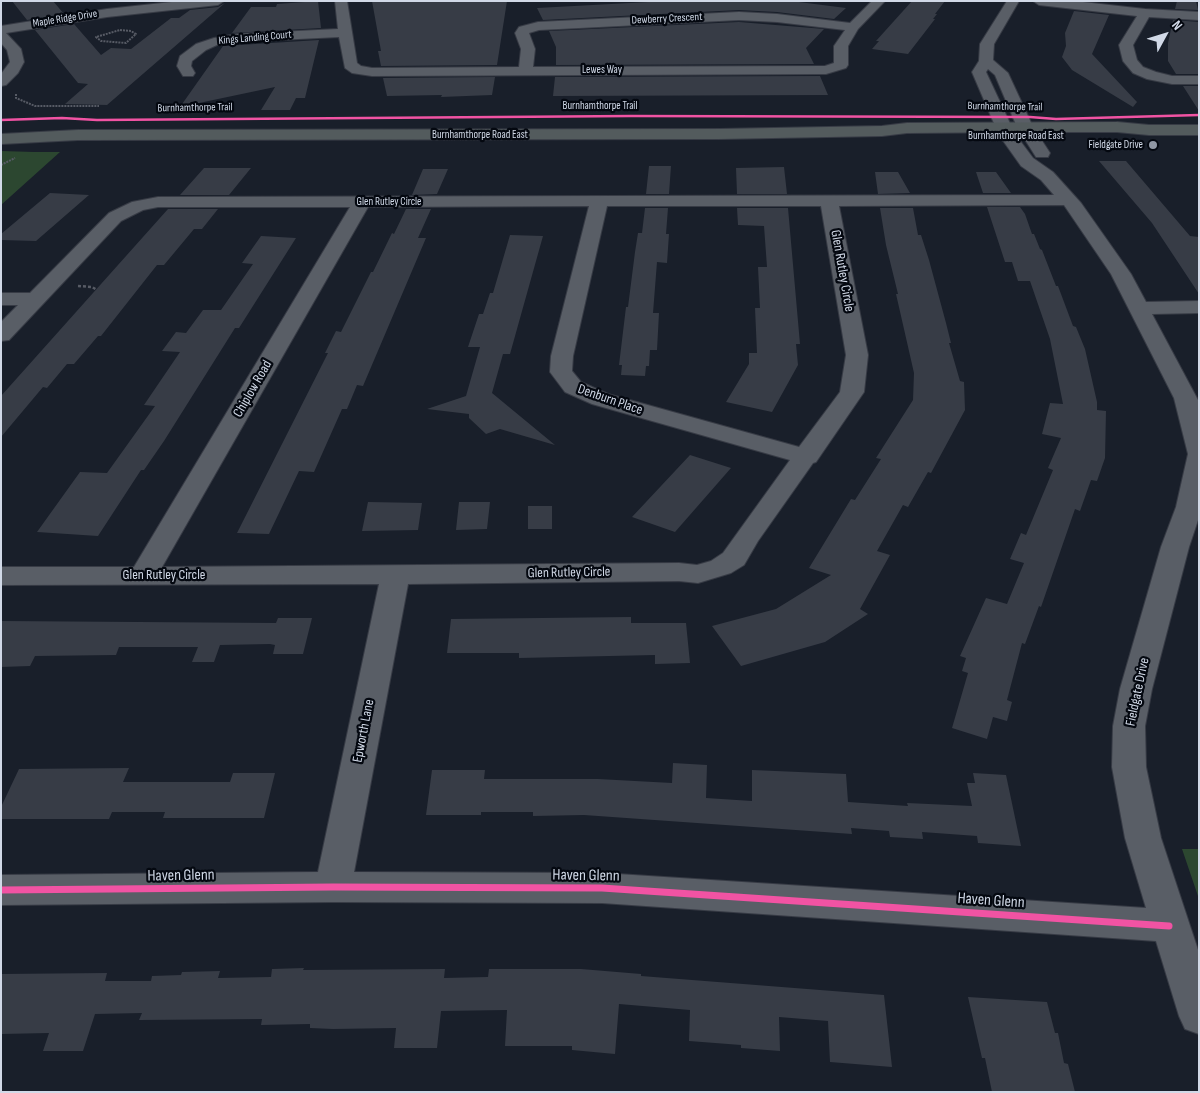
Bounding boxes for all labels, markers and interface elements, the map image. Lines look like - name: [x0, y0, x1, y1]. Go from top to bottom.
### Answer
- street label: Maple Ridge Drive: [32, 7, 98, 31]
- north arrow: [1140, 10, 1190, 60]
- street label: Dewberry Crescent: [631, 11, 703, 27]
- text: N: [1168, 17, 1186, 33]
- street label: Kings Landing Court: [218, 28, 292, 48]
- street label: Lewes Way: [582, 63, 622, 77]
- street label: Burnhamthorpe Trail: [563, 99, 637, 113]
- street label: Burnhamthorpe Trail: [967, 100, 1043, 114]
- street label: Burnhamthorpe Trail: [157, 101, 233, 115]
- street label: Burnhamthorpe Road East: [432, 128, 528, 142]
- street label: Burnhamthorpe Road East: [968, 129, 1064, 143]
- place label: Fieldgate Drive: [1088, 138, 1143, 152]
- marker: Fieldgate Drive: [1147, 139, 1159, 151]
- street label: Glen Rutley Circle: [356, 195, 422, 209]
- street label: Glen Rutley Circle: [827, 229, 857, 313]
- street label: Chiplow Road: [230, 358, 276, 420]
- street label: Denburn Place: [575, 381, 645, 419]
- street label: Glen Rutley Circle: [527, 564, 611, 582]
- street label: Glen Rutley Circle: [123, 567, 205, 583]
- street label: Fieldgate Drive: [1123, 656, 1153, 728]
- street label: Epworth Lane: [350, 698, 378, 764]
- street label: Haven Glenn: [147, 866, 215, 886]
- street label: Haven Glenn: [552, 866, 620, 886]
- street label: Haven Glenn: [957, 889, 1025, 913]

